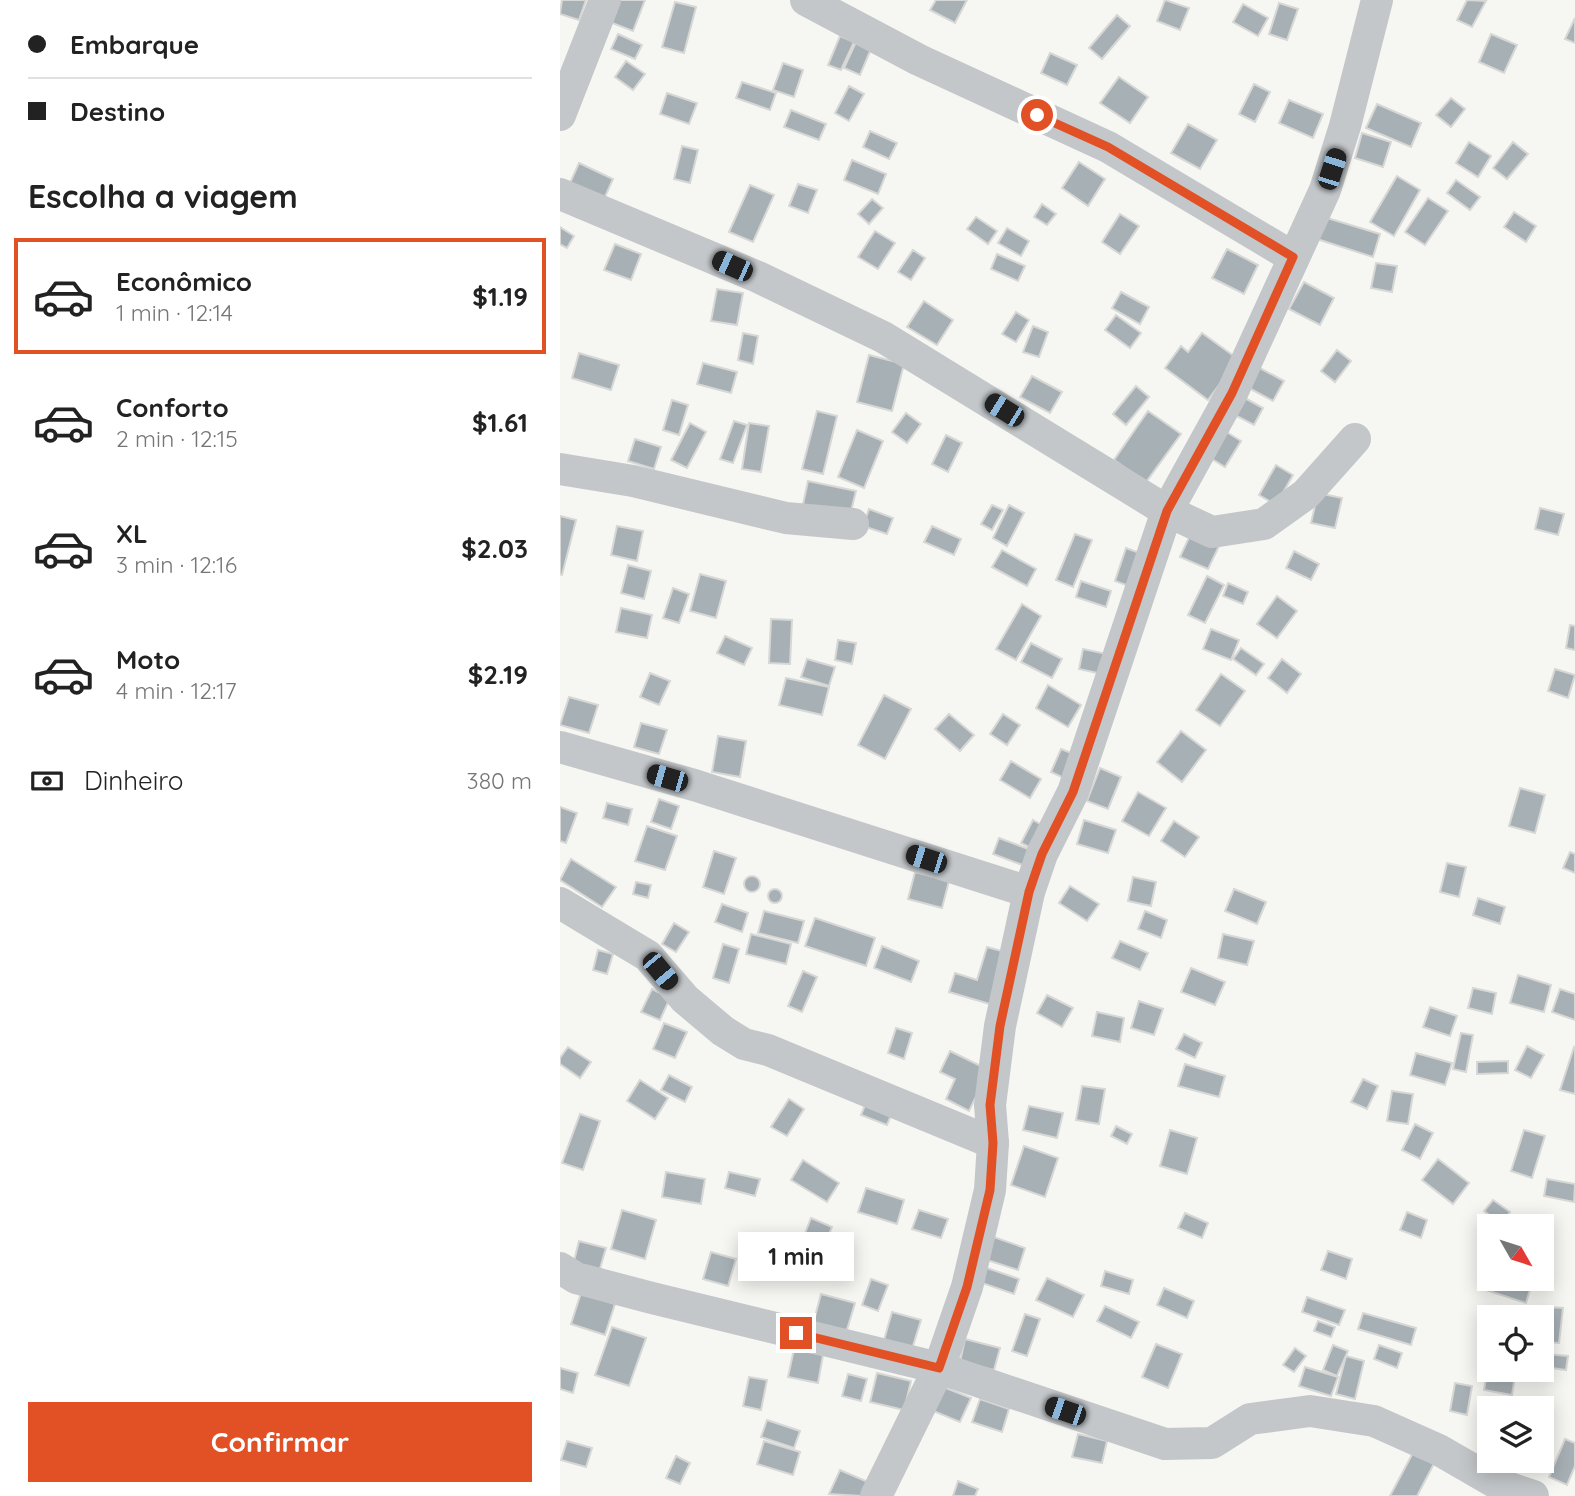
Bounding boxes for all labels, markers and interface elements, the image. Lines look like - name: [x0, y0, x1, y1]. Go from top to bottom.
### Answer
- text: Embarque: [70, 28, 199, 61]
- text: Destino: [70, 95, 165, 128]
- route start: [1021, 99, 1053, 131]
- car: [1316, 146, 1349, 192]
- text: Escolha a viagem: [28, 176, 298, 216]
- car: [709, 248, 756, 284]
- icon: car: [32, 265, 95, 328]
- text: Econômico: [116, 265, 252, 298]
- text: $1.19: [472, 280, 528, 313]
- text: 1 min · 12:14: [116, 298, 233, 327]
- car: [981, 390, 1028, 430]
- icon: car: [32, 391, 95, 454]
- text: Conforto: [116, 391, 229, 424]
- text: $1.61: [472, 406, 528, 439]
- text: 2 min · 12:15: [116, 424, 238, 453]
- icon: car: [32, 517, 95, 580]
- text: XL: [116, 517, 148, 550]
- text: $2.03: [461, 532, 528, 565]
- text: 3 min · 12:16: [116, 550, 237, 579]
- icon: car: [32, 643, 95, 706]
- text: Moto: [116, 643, 180, 676]
- text: $2.19: [468, 658, 528, 691]
- text: 4 min · 12:17: [116, 676, 237, 705]
- icon: cash: [28, 762, 66, 800]
- car: [644, 762, 691, 794]
- text: Dinheiro: [84, 764, 183, 797]
- text: 380 m: [467, 766, 532, 795]
- car: [903, 843, 950, 875]
- car: [639, 948, 682, 994]
- north arrow: [1477, 1214, 1554, 1292]
- map controls: [1477, 1214, 1554, 1473]
- callout: 1 min: [738, 1232, 854, 1280]
- text: 1 min: [768, 1242, 824, 1271]
- button: locate: [1477, 1305, 1554, 1382]
- route end: [780, 1317, 812, 1349]
- car: [1042, 1394, 1089, 1428]
- button: layers: [1477, 1396, 1554, 1473]
- button: Confirmar: [28, 1402, 532, 1482]

